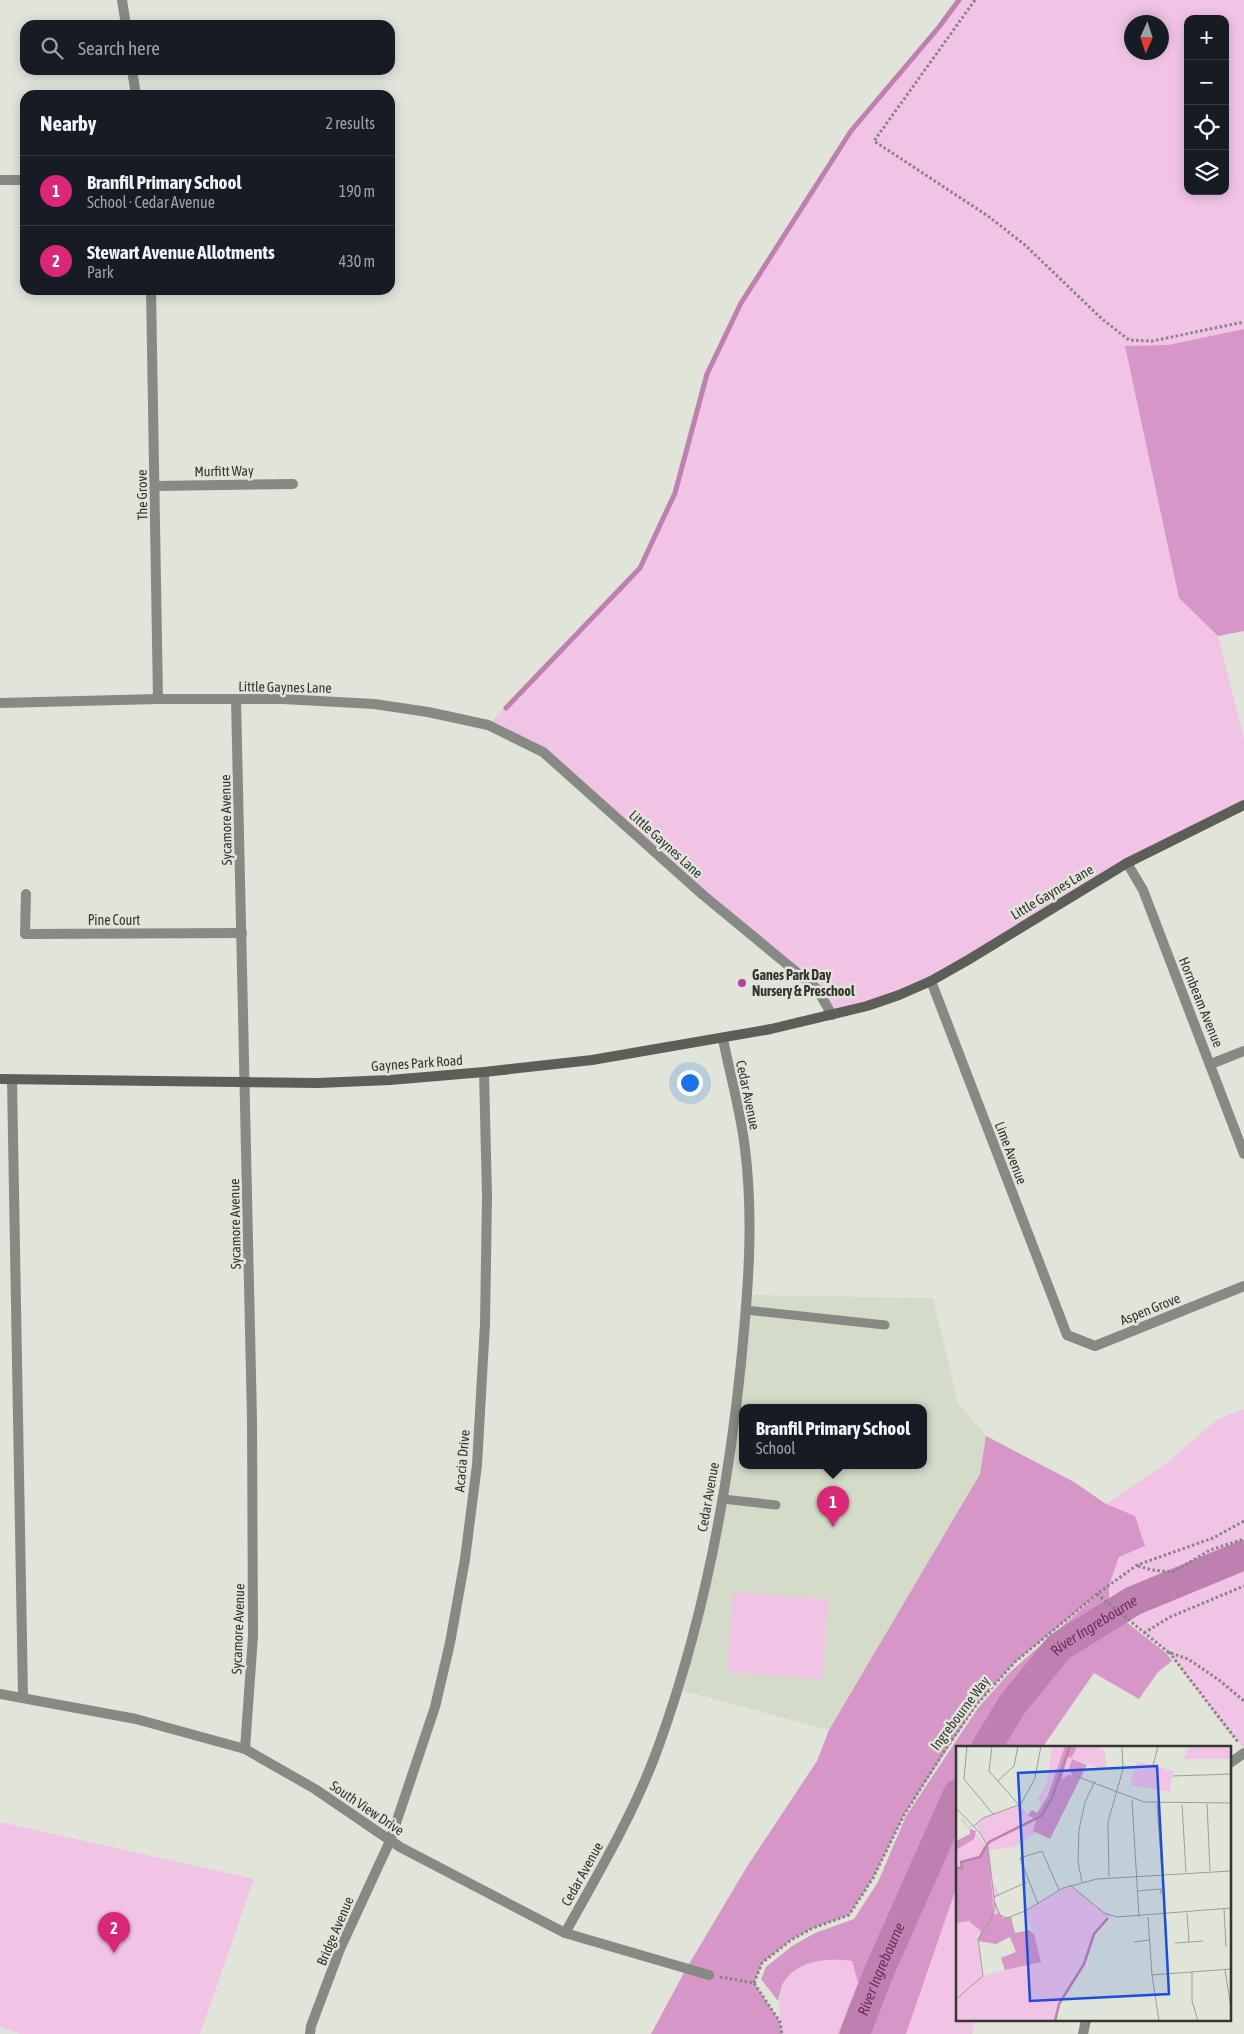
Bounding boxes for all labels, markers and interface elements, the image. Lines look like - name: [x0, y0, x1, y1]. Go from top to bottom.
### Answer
- north arrow: [1124, 15, 1169, 60]
- map controls: [1184, 15, 1229, 195]
- button: +: [1184, 15, 1229, 60]
- search box: [20, 20, 395, 75]
- icon: search: [38, 34, 66, 62]
- text: Search here: [78, 37, 160, 59]
- button: −: [1184, 60, 1229, 105]
- button: locate: [1184, 105, 1229, 150]
- text: Nearby: [40, 111, 96, 135]
- text: 2 results: [325, 114, 375, 132]
- button: layers: [1184, 150, 1229, 195]
- text: Branfil Primary School: [87, 171, 242, 193]
- text: 1: [52, 182, 60, 200]
- text: 190 m: [339, 182, 375, 200]
- text: School · Cedar Avenue: [87, 193, 215, 211]
- text: Stewart Avenue Allotments: [87, 241, 275, 263]
- text: 2: [52, 252, 60, 270]
- text: 430 m: [339, 252, 375, 270]
- text: Park: [87, 263, 114, 281]
- street label: Murfitt Way: [194, 462, 254, 480]
- street label: The Grove: [134, 469, 150, 521]
- street label: Little Gaynes Lane: [238, 678, 332, 696]
- street label: Sycamore Avenue: [217, 774, 235, 866]
- street label: Little Gaynes Lane: [626, 807, 706, 881]
- street label: Little Gaynes Lane: [1008, 861, 1096, 923]
- street label: Pine Court: [88, 912, 140, 928]
- street label: Hornbeam Avenue: [1176, 955, 1226, 1049]
- place label: Ganes Park Day Nursery & Preschool: [752, 967, 855, 999]
- marker: Ganes Park Day Nursery & Preschool: [736, 977, 748, 989]
- street label: Gaynes Park Road: [371, 1052, 463, 1074]
- street label: Cedar Avenue: [733, 1059, 763, 1131]
- your location: [677, 1070, 703, 1096]
- street label: Lime Avenue: [992, 1119, 1030, 1187]
- street label: Sycamore Avenue: [226, 1178, 244, 1270]
- street label: Aspen Grove: [1118, 1290, 1182, 1328]
- popup: [739, 1404, 927, 1469]
- text: Branfil Primary School: [756, 1417, 910, 1439]
- street label: Acacia Drive: [451, 1429, 473, 1493]
- text: School: [756, 1439, 795, 1457]
- street label: Cedar Avenue: [694, 1461, 722, 1533]
- pin: 1: [817, 1486, 849, 1527]
- street label: Sycamore Avenue: [228, 1583, 248, 1675]
- water label: River Ingrebourne: [1047, 1591, 1140, 1659]
- street label: Ingrebourne Way: [927, 1673, 993, 1753]
- inset map: [956, 1746, 1232, 2022]
- street label: South View Drive: [327, 1777, 407, 1839]
- street label: Cedar Avenue: [558, 1839, 606, 1909]
- street label: Bridge Avenue: [313, 1894, 357, 1968]
- pin: 2: [98, 1912, 130, 1953]
- water label: River Ingrebourne: [854, 1920, 908, 2018]

